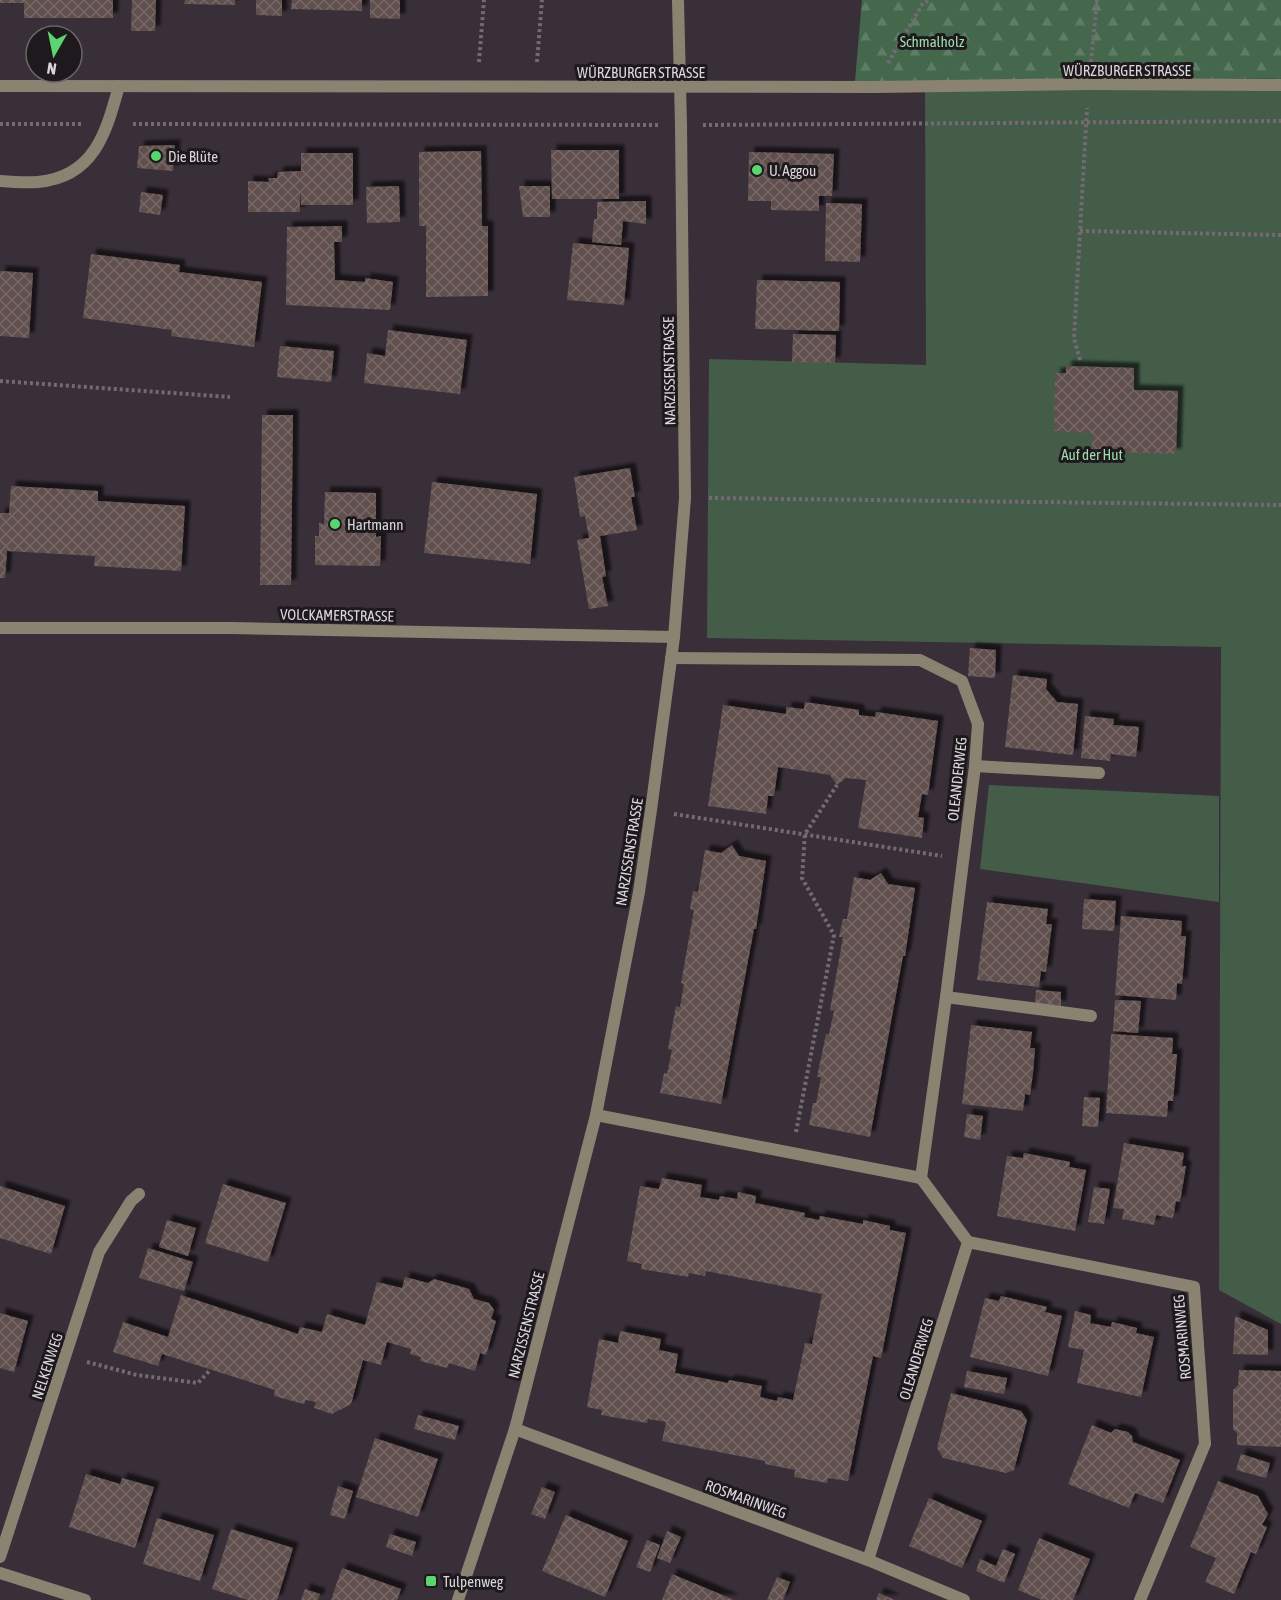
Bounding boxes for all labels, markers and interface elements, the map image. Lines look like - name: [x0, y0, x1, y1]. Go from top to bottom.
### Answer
- north arrow: [24, 24, 84, 84]
- park label: Schmalholz: [900, 33, 965, 50]
- text: N: [46, 59, 58, 78]
- street label: WÜRZBURGER STRASSE: [1063, 62, 1192, 79]
- street label: WÜRZBURGER STRASSE: [577, 64, 706, 81]
- place label: Die Blüte: [168, 148, 218, 165]
- marker: Die Blüte: [149, 149, 163, 163]
- place label: U. Aggou: [769, 162, 816, 179]
- marker: U. Aggou: [750, 163, 764, 177]
- street label: NARZISSENSTRASSE: [660, 316, 678, 426]
- park label: Auf der Hut: [1061, 446, 1123, 463]
- place label: Hartmann: [347, 516, 404, 533]
- marker: Hartmann: [328, 517, 342, 531]
- street label: VOLCKAMERSTRASSE: [280, 606, 395, 625]
- street label: OLEANDERWEG: [944, 736, 970, 822]
- street label: NARZISSENSTRASSE: [612, 796, 646, 907]
- street label: NARZISSENSTRASSE: [505, 1270, 548, 1380]
- street label: ROSMARINWEG: [1170, 1294, 1194, 1380]
- street label: OLEANDERWEG: [896, 1316, 936, 1402]
- street label: NELKENWEG: [28, 1331, 66, 1401]
- street label: ROSMARINWEG: [703, 1476, 789, 1522]
- place label: Tulpenweg: [443, 1573, 504, 1590]
- marker: Tulpenweg: [424, 1574, 438, 1588]

